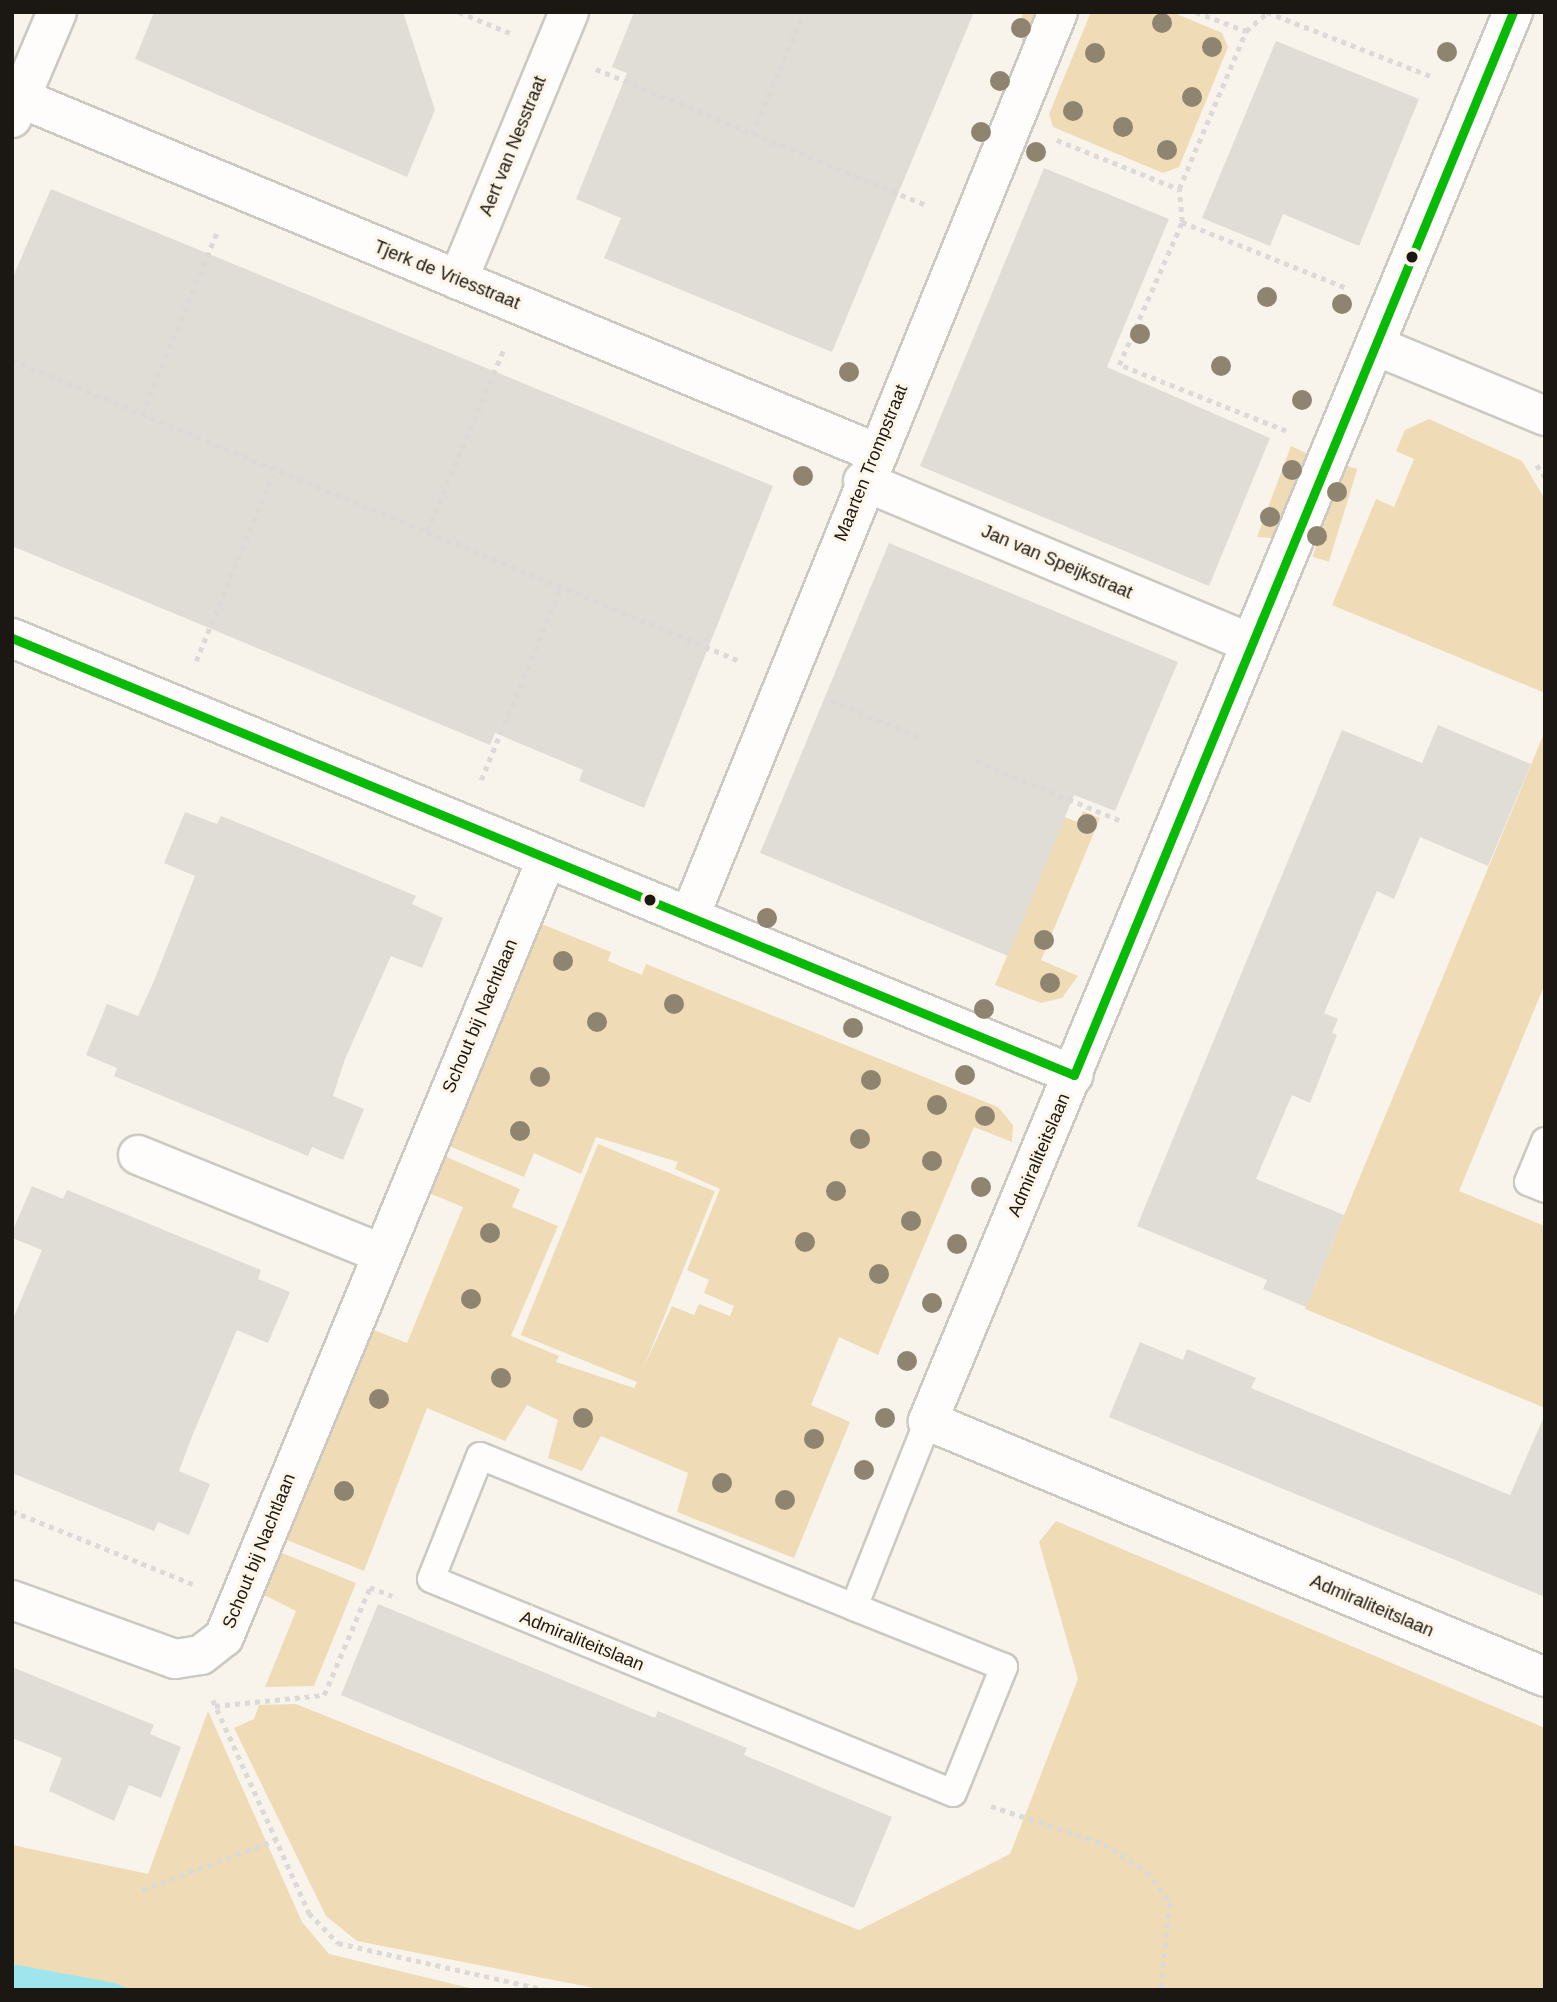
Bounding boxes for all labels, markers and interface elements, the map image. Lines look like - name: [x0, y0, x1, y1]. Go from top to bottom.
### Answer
- street label: Aert van Nesstraat: [475, 73, 551, 219]
- street label: Tjerk de Vriesstraat: [371, 236, 523, 314]
- unlabelled marker: [1405, 250, 1419, 264]
- street label: Maarten Trompstraat: [830, 381, 912, 545]
- street label: Jan van Speijkstraat: [978, 520, 1136, 604]
- unlabelled marker: [643, 893, 657, 907]
- street label: Schout bij Nachtlaan: [438, 936, 522, 1096]
- street label: Admiraliteitslaan: [1003, 1090, 1075, 1220]
- street label: Schout bij Nachtlaan: [218, 1470, 300, 1632]
- street label: Admiraliteitslaan: [1307, 1570, 1437, 1642]
- street label: Admiraliteitslaan: [517, 1606, 647, 1676]

